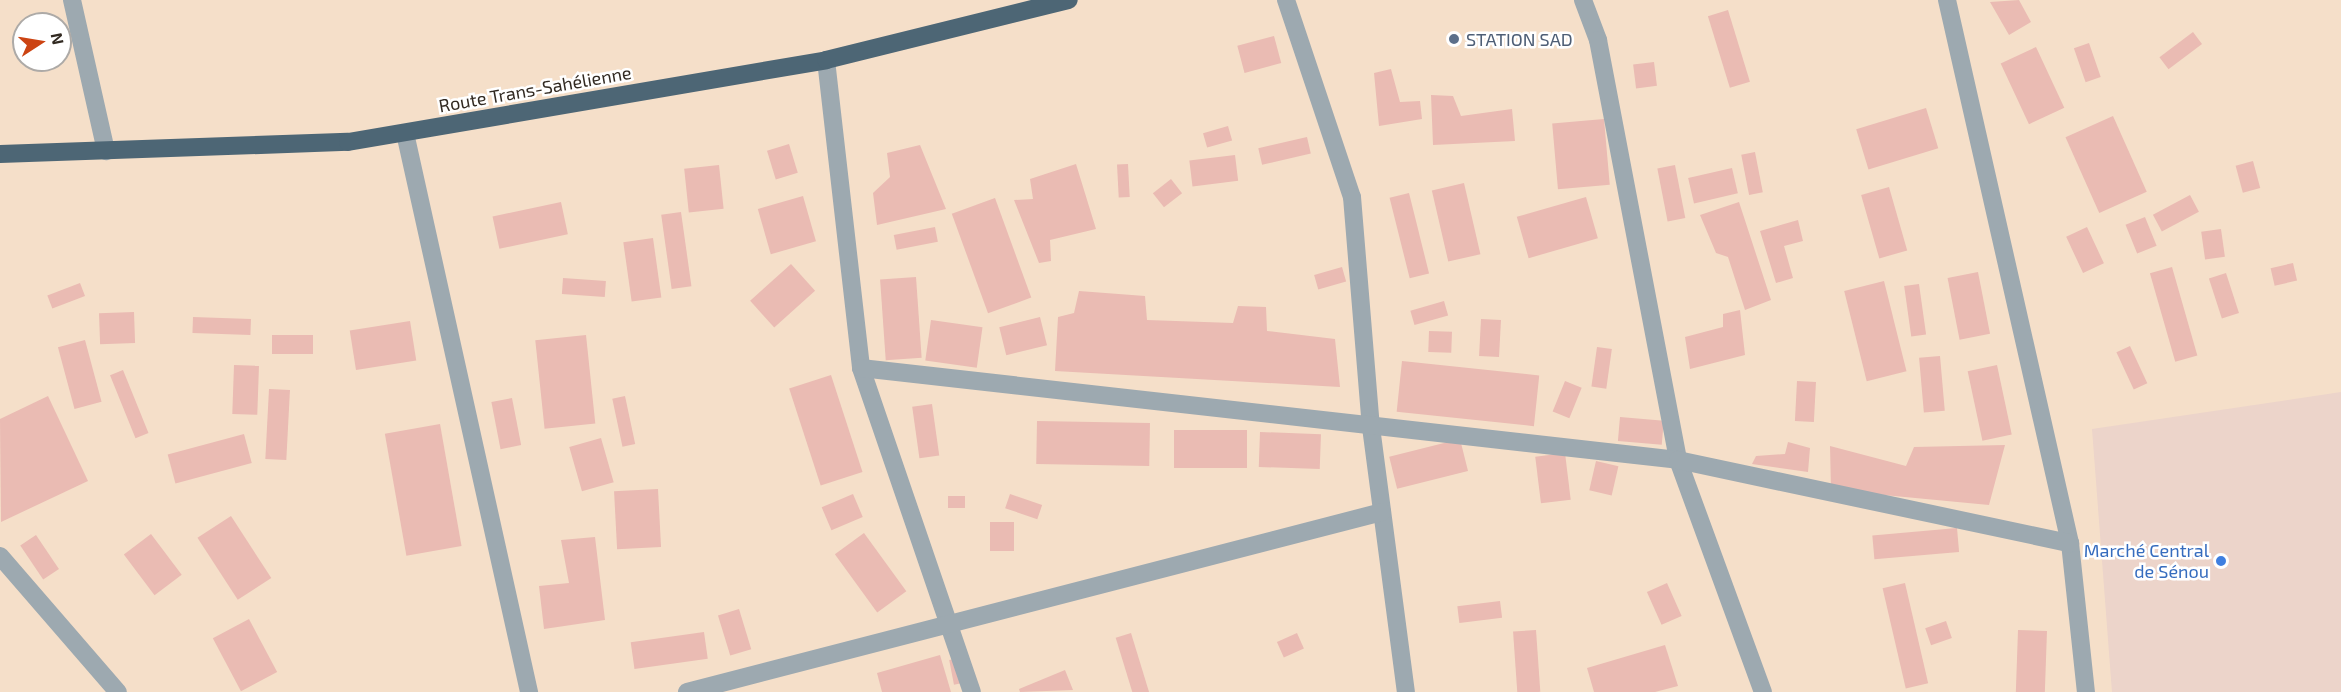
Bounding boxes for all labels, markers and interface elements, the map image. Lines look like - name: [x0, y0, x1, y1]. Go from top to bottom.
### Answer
- north arrow: [12, 12, 72, 72]
- place label: STATION SAD: [1466, 28, 1573, 50]
- text: N: [48, 31, 69, 46]
- marker: STATION SAD: [1447, 32, 1461, 46]
- street label: Route Trans-Sahélienne: [437, 61, 633, 117]
- place label: Marché Central de Sénou: [2084, 540, 2209, 582]
- marker: Marché Central de Sénou: [2214, 554, 2228, 568]

